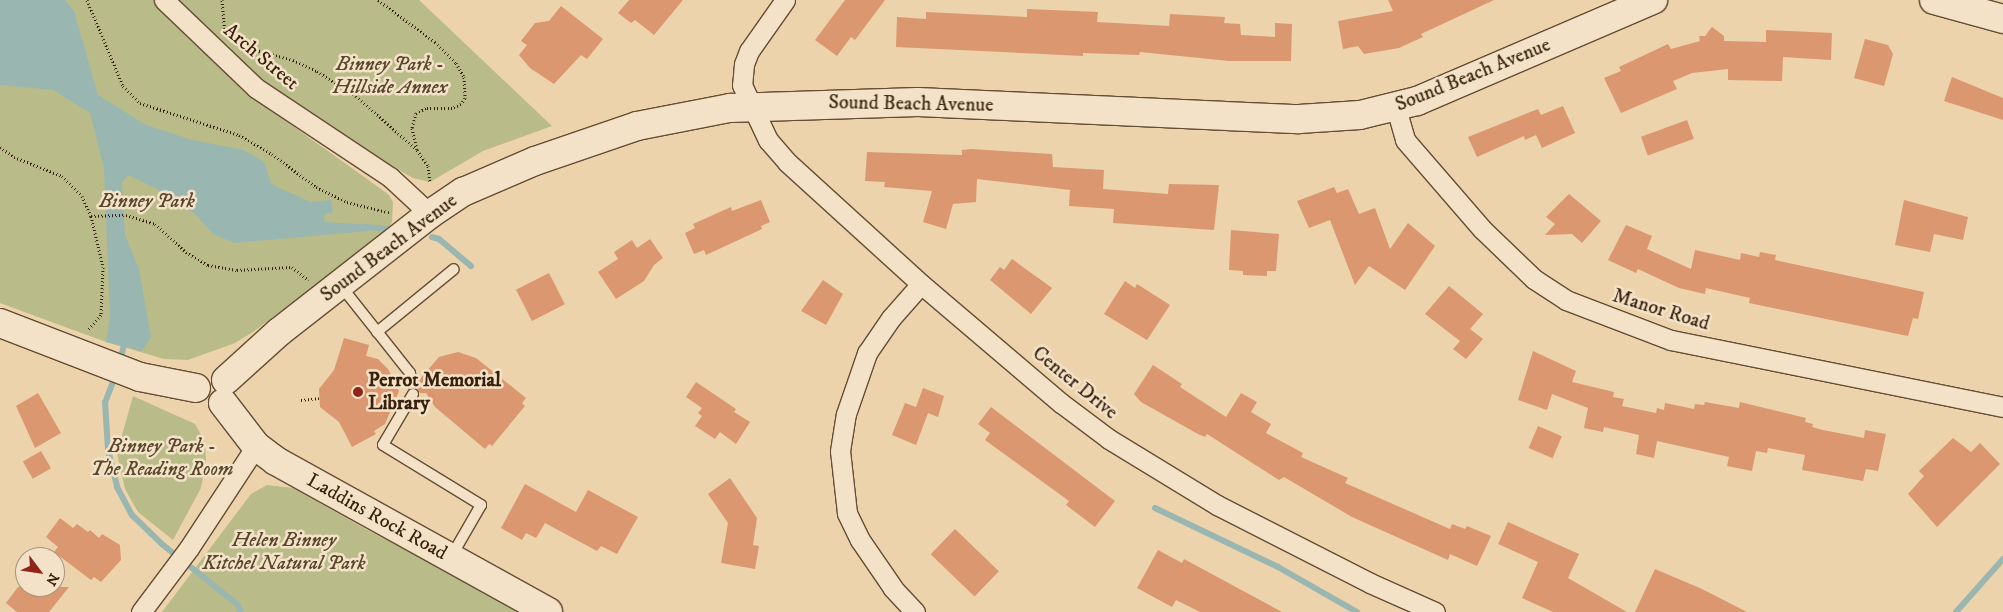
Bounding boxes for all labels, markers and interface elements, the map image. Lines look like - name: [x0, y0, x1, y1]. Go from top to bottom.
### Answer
- street label: Arch Street: [219, 19, 303, 95]
- street label: Sound Beach Avenue: [1392, 33, 1554, 117]
- park label: Binney Park - Hillside Annex: [333, 53, 447, 100]
- street label: Sound Beach Avenue: [828, 91, 994, 117]
- park label: Binney Park: [99, 189, 195, 213]
- street label: Sound Beach Avenue: [316, 189, 462, 307]
- street label: Manor Road: [1610, 284, 1712, 336]
- street label: Center Drive: [1027, 341, 1123, 425]
- place label: Perrot Memorial Library: [368, 369, 501, 416]
- marker: Perrot Memorial Library: [352, 386, 364, 398]
- park label: Binney Park - The Reading Room: [90, 434, 234, 481]
- street label: Laddins Rock Road: [303, 469, 451, 565]
- park label: Helen Binney Kitchel Natural Park: [202, 529, 366, 576]
- north arrow: [15, 547, 65, 597]
- text: N: [41, 570, 63, 589]

